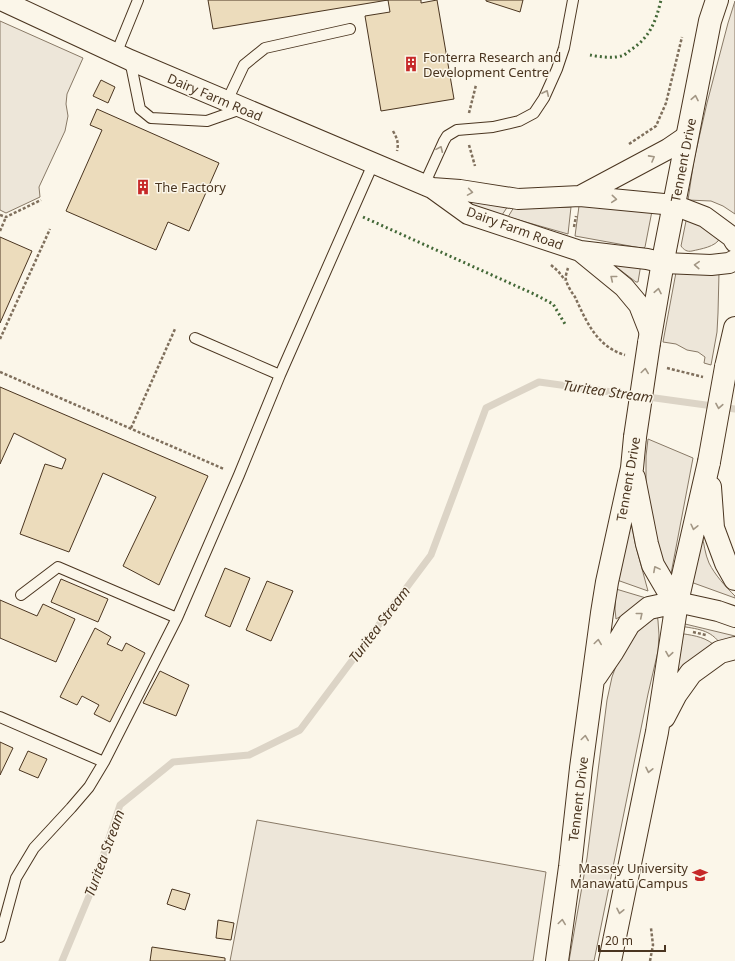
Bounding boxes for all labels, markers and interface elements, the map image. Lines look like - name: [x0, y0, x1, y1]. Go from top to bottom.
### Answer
- place label: Fonterra Research and Development Centre: [423, 48, 561, 81]
- building icon: Fonterra Research and Development Centre: [402, 55, 420, 73]
- street label: Dairy Farm Road: [165, 69, 265, 125]
- one-way arrow: [541, 90, 549, 97]
- one-way arrow: [690, 94, 699, 101]
- street label: Tennent Drive: [666, 116, 700, 204]
- one-way arrow: [435, 146, 443, 154]
- one-way arrow: [648, 155, 655, 163]
- building icon: The Factory: [134, 178, 152, 196]
- place label: The Factory: [155, 178, 226, 196]
- one-way arrow: [467, 187, 473, 196]
- one-way arrow: [611, 194, 617, 203]
- street label: Dairy Farm Road: [464, 202, 566, 254]
- one-way arrow: [694, 260, 700, 269]
- one-way arrow: [611, 276, 618, 283]
- one-way arrow: [654, 288, 662, 294]
- one-way arrow: [640, 368, 649, 374]
- water label: Turitea Stream: [562, 375, 654, 407]
- one-way arrow: [715, 403, 724, 409]
- street label: Tennent Drive: [612, 435, 644, 523]
- one-way arrow: [691, 524, 699, 530]
- one-way arrow: [653, 566, 661, 573]
- water label: Turitea Stream: [344, 582, 414, 666]
- one-way arrow: [635, 613, 642, 620]
- one-way arrow: [593, 639, 602, 645]
- one-way arrow: [665, 651, 674, 657]
- one-way arrow: [580, 735, 589, 741]
- street label: Tennent Drive: [564, 756, 592, 842]
- one-way arrow: [645, 767, 653, 773]
- water label: Turitea Stream: [80, 807, 128, 899]
- place label: Massey University Manawatū Campus: [570, 859, 688, 892]
- school or university icon: Massey University Manawatū Campus: [691, 866, 709, 884]
- one-way arrow: [616, 908, 624, 914]
- one-way arrow: [557, 919, 566, 925]
- scale bar: [599, 927, 665, 953]
- text: 20 m: [605, 932, 633, 949]

